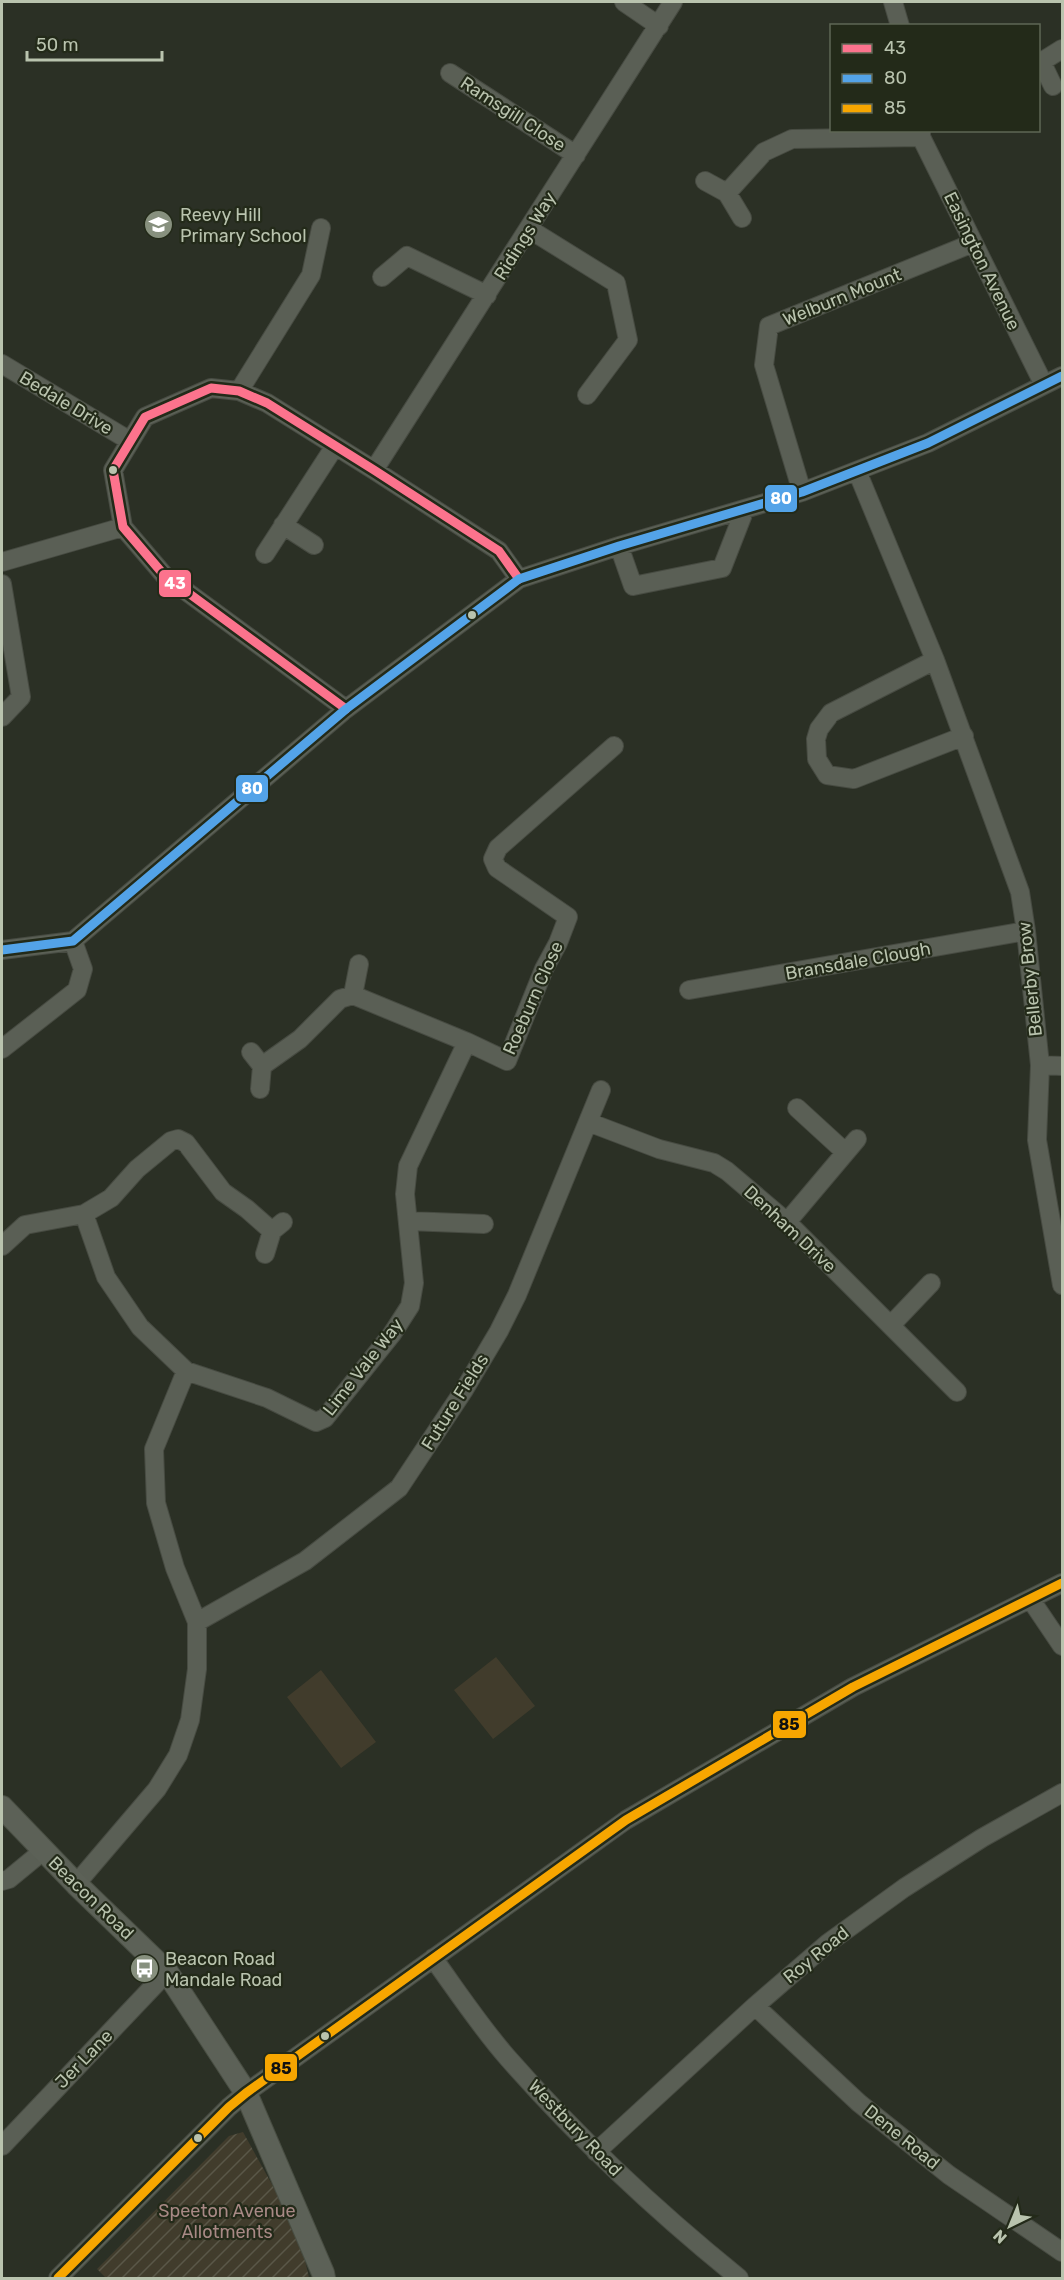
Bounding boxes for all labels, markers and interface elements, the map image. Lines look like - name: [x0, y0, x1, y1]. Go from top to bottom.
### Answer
- scale bar: [27, 24, 162, 62]
- legend: [830, 24, 1040, 132]
- text: 50 m: [36, 34, 79, 56]
- text: 43: [884, 37, 906, 59]
- text: 80: [884, 67, 907, 89]
- street label: Ramsgill Close: [456, 72, 570, 156]
- text: 85: [884, 97, 906, 119]
- street label: Ridings Way: [489, 188, 561, 284]
- street label: Easington Avenue: [939, 188, 1025, 334]
- place label: Reevy Hill Primary School: [180, 204, 307, 247]
- school or university icon: Reevy Hill Primary School: [143, 209, 175, 241]
- street label: Welburn Mount: [780, 263, 904, 331]
- street label: Bedale Drive: [15, 367, 117, 439]
- unlabelled marker: [107, 464, 119, 476]
- line badge: 80: [764, 484, 798, 513]
- text: 80: [770, 489, 792, 508]
- line badge: 43: [158, 569, 192, 598]
- text: 43: [164, 574, 186, 593]
- unlabelled marker: [466, 609, 478, 621]
- line badge: 80: [235, 774, 269, 803]
- text: 80: [241, 779, 263, 798]
- street label: Bellerby Brow: [1013, 921, 1047, 1037]
- street label: Bransdale Clough: [783, 937, 933, 985]
- street label: Roeburn Close: [498, 938, 568, 1058]
- street label: Denham Drive: [739, 1181, 841, 1277]
- street label: Lime Vale Way: [318, 1314, 408, 1420]
- street label: Future Fields: [417, 1350, 493, 1454]
- line badge: 85: [772, 1710, 807, 1739]
- text: 85: [778, 1715, 800, 1734]
- street label: Beacon Road: [44, 1852, 138, 1944]
- street label: Roy Road: [779, 1922, 853, 1988]
- place label: Beacon Road Mandale Road: [165, 1948, 282, 1991]
- bus stop icon: Beacon Road Mandale Road: [128, 1953, 160, 1985]
- street label: Jer Lane: [51, 2025, 117, 2093]
- unlabelled marker: [319, 2030, 331, 2042]
- line badge: 85: [264, 2053, 298, 2082]
- text: 85: [270, 2059, 292, 2078]
- street label: Westbury Road: [524, 2075, 626, 2181]
- street label: Dene Road: [860, 2100, 944, 2174]
- unlabelled marker: [192, 2132, 204, 2144]
- north arrow: [980, 2196, 1040, 2256]
- park label: Speeton Avenue Allotments: [158, 2200, 296, 2243]
- text: N: [989, 2226, 1011, 2247]

